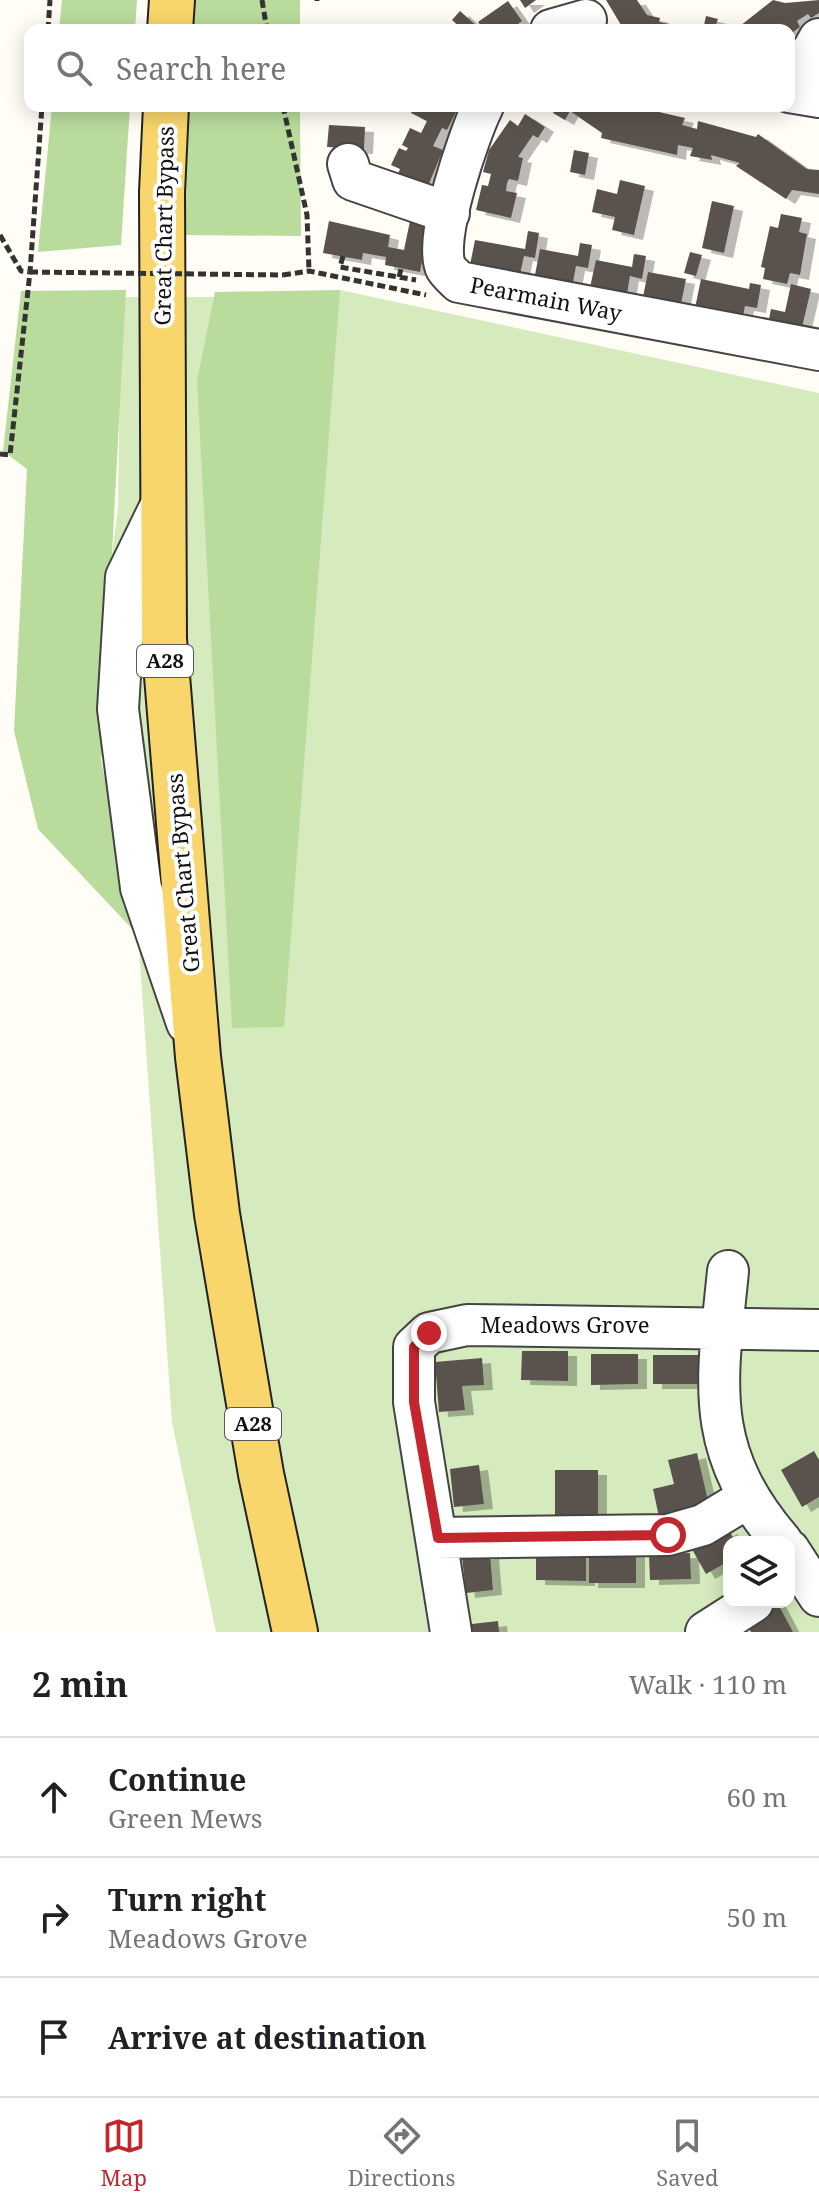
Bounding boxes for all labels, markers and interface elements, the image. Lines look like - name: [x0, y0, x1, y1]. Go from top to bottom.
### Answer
- search box: [24, 24, 795, 112]
- icon: search: [52, 46, 96, 90]
- text: Search here: [116, 48, 286, 89]
- street label: Great Chart Bypass: [146, 126, 180, 326]
- street label: Pearmain Way: [468, 269, 625, 328]
- road number: A28: [137, 645, 193, 677]
- street label: Great Chart Bypass: [158, 772, 206, 974]
- street label: Meadows Grove: [481, 1309, 649, 1339]
- route end: [411, 1315, 447, 1351]
- road number: A28: [225, 1408, 281, 1440]
- route start: [650, 1517, 686, 1553]
- map controls: [723, 1536, 795, 1608]
- button: layers: [723, 1536, 795, 1608]
- text: 2 min: [32, 1661, 128, 1707]
- text: Walk · 110 m: [629, 1666, 787, 1702]
- text: Continue: [108, 1759, 246, 1800]
- icon: ahead: [32, 1775, 76, 1819]
- text: 60 m: [727, 1779, 787, 1815]
- text: Green Mews: [108, 1800, 263, 1836]
- text: Turn right: [108, 1879, 266, 1920]
- icon: right: [32, 1895, 76, 1939]
- text: 50 m: [727, 1899, 787, 1935]
- text: Meadows Grove: [108, 1920, 308, 1956]
- icon: arrive: [32, 2015, 76, 2059]
- text: Arrive at destination: [108, 2017, 427, 2058]
- tab: Map: [100, 2114, 147, 2192]
- tab: Directions: [348, 2114, 455, 2192]
- tab: Saved: [656, 2114, 719, 2192]

